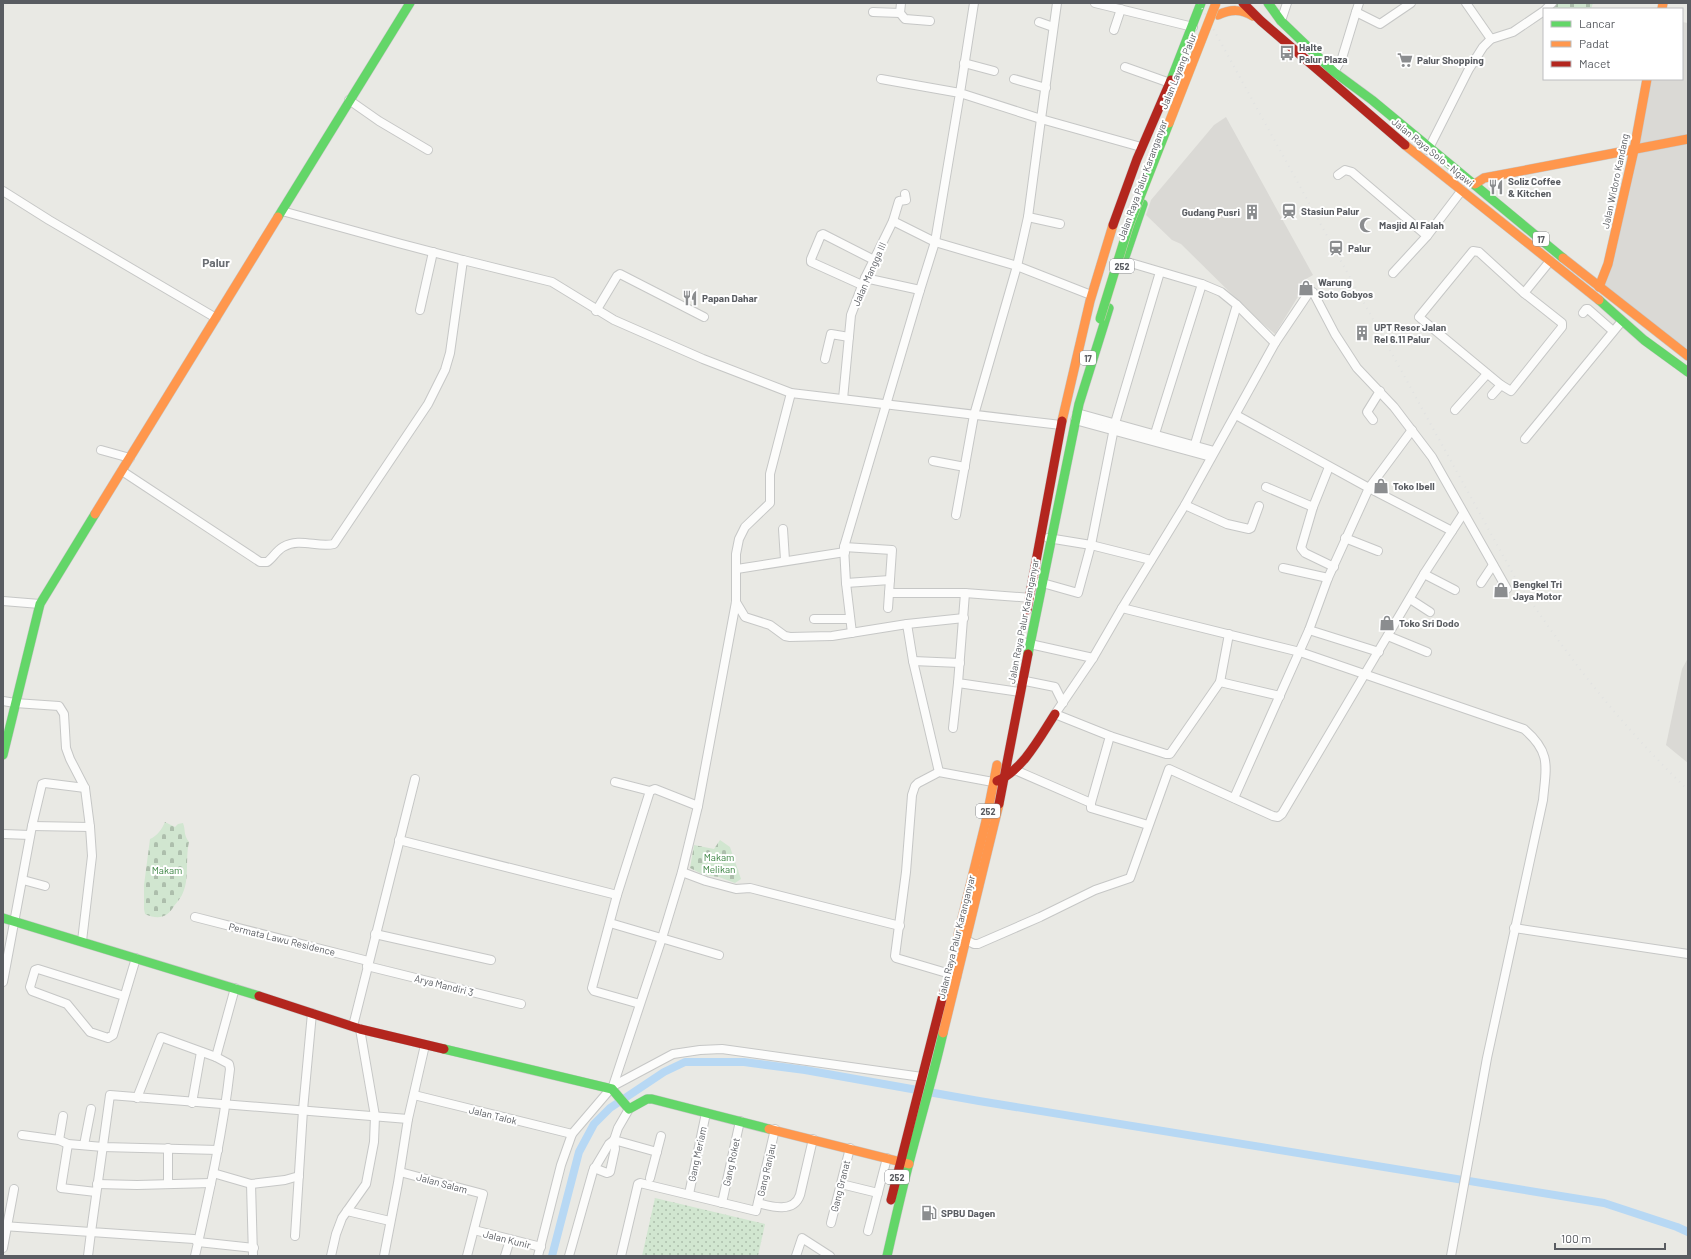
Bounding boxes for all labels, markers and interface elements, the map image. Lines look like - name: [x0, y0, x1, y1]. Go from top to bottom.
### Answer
- legend: [1543, 8, 1683, 80]
- text: Lancar: [1579, 16, 1616, 30]
- street label: Jalan Layang Palur: [1157, 31, 1199, 111]
- text: Padat: [1579, 36, 1609, 50]
- place label: Halte Palur Plaza: [1299, 41, 1347, 65]
- bus stop icon: Halte Palur Plaza: [1278, 44, 1296, 62]
- supermarket icon: Palur Shopping: [1396, 51, 1414, 69]
- place label: Palur Shopping: [1417, 54, 1484, 66]
- text: Macet: [1579, 56, 1611, 70]
- street label: Jalan Raya Solo - Ngawi: [1389, 115, 1477, 189]
- street label: Jalan Raya Palur Karanganyar: [1115, 118, 1169, 242]
- street label: Jalan Widoro Kandang: [1599, 132, 1631, 230]
- place label: Soliz Coffee & Kitchen: [1508, 175, 1562, 199]
- restaurant icon: Soliz Coffee & Kitchen: [1487, 178, 1505, 196]
- station icon: Stasiun Palur: [1280, 202, 1298, 220]
- building icon: Gudang Pusri: [1243, 203, 1261, 221]
- place label: Stasiun Palur: [1301, 205, 1360, 217]
- place label: Gudang Pusri: [1182, 206, 1240, 218]
- mosque icon: Masjid Al Falah: [1358, 216, 1376, 234]
- place label: Masjid Al Falah: [1379, 219, 1444, 231]
- road number: 17: [1533, 232, 1549, 246]
- station icon: Palur: [1327, 239, 1345, 257]
- street label: Jalan Mangga III: [850, 240, 888, 308]
- place label: Palur: [1348, 242, 1371, 254]
- district label: Palur: [202, 255, 230, 269]
- road number: 252: [1110, 259, 1134, 273]
- place label: Warung Soto Gobyos: [1318, 276, 1373, 300]
- shop icon: Warung Soto Gobyos: [1297, 279, 1315, 297]
- restaurant icon: Papan Dahar: [681, 289, 699, 307]
- place label: Papan Dahar: [702, 292, 758, 304]
- place label: UPT Resor Jalan Rel 6.11 Palur: [1374, 321, 1446, 345]
- building icon: UPT Resor Jalan Rel 6.11 Palur: [1353, 324, 1371, 342]
- road number: 17: [1080, 351, 1096, 365]
- shop icon: Toko Ibell: [1372, 477, 1390, 495]
- place label: Toko Ibell: [1393, 480, 1435, 492]
- street label: Jalan Raya Palur Karanganyar: [1005, 557, 1041, 685]
- place label: Bengkel Tri Jaya Motor: [1513, 578, 1563, 602]
- shop icon: Bengkel Tri Jaya Motor: [1492, 581, 1510, 599]
- shop icon: Toko Sri Dodo: [1378, 614, 1396, 632]
- place label: Toko Sri Dodo: [1399, 617, 1460, 629]
- road number: 252: [976, 804, 1000, 818]
- park label: Makam Melikan: [703, 851, 735, 875]
- park label: Makam: [152, 864, 182, 876]
- street label: Jalan Raya Palur Karanganyar: [935, 874, 977, 1000]
- street label: Permata Lawu Residence: [227, 920, 337, 958]
- street label: Arya Mandiri 3: [413, 972, 475, 998]
- street label: Jalan Talok: [468, 1103, 518, 1127]
- street label: Gang Meriam: [685, 1125, 709, 1183]
- street label: Gang Roket: [720, 1136, 742, 1187]
- street label: Gang Ranjau: [754, 1143, 778, 1197]
- street label: Gang Granat: [828, 1159, 852, 1213]
- street label: Jalan Salam: [415, 1170, 469, 1196]
- road number: 252: [885, 1170, 909, 1184]
- fuel station icon: SPBU Dagen: [920, 1204, 938, 1222]
- place label: SPBU Dagen: [941, 1207, 995, 1219]
- scale bar: [1555, 1225, 1665, 1251]
- street label: Jalan Kunir: [482, 1227, 532, 1251]
- text: 100 m: [1561, 1231, 1591, 1245]

